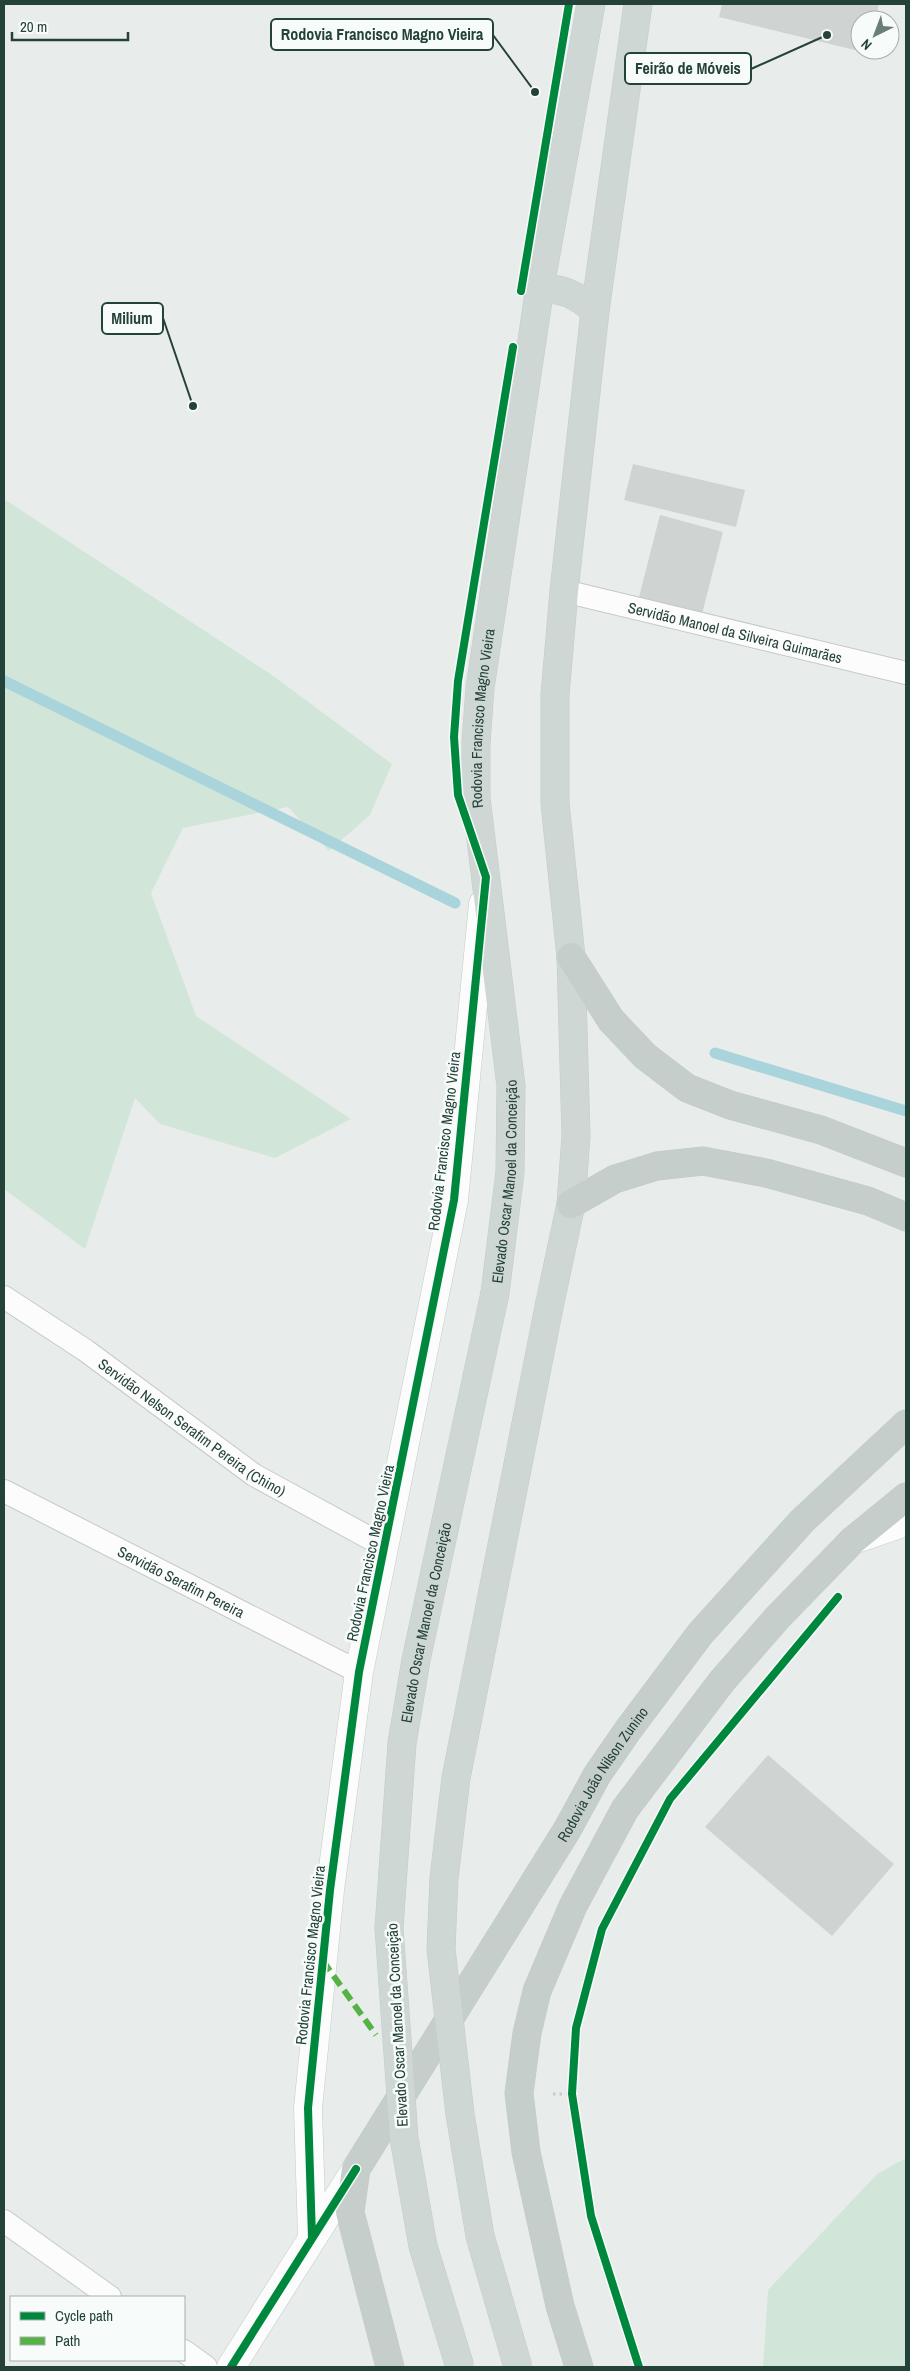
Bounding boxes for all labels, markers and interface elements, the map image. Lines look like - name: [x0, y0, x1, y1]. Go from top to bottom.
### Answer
- scale bar: [12, 10, 129, 42]
- north arrow: [850, 10, 900, 60]
- text: 20 m: [20, 16, 47, 37]
- callout: Rodovia Francisco Magno Vieira: [271, 19, 493, 50]
- text: Rodovia Francisco Magno Vieira: [281, 23, 484, 45]
- text: N: [857, 35, 875, 54]
- callout: Feirão de Móveis: [625, 53, 751, 84]
- text: Feirão de Móveis: [635, 57, 741, 79]
- callout: Milium: [102, 303, 163, 334]
- text: Milium: [111, 307, 153, 329]
- street label: Servidão Manoel da Silveira Guimarães: [626, 596, 844, 668]
- street label: Rodovia Francisco Magno Vieira: [466, 627, 499, 809]
- street label: Rodovia Francisco Magno Vieira: [423, 1050, 465, 1232]
- street label: Elevado Oscar Manoel da Conceição: [486, 1079, 522, 1284]
- street label: Servidão Nelson Serafim Pereira (Chino): [94, 1353, 290, 1501]
- street label: Rodovia Francisco Magno Vieira: [341, 1462, 399, 1643]
- street label: Elevado Oscar Manoel da Conceição: [395, 1520, 456, 1724]
- street label: Servidão Serafim Pereira: [114, 1540, 248, 1623]
- street label: Rodovia João Nilson Zunino: [552, 1702, 653, 1846]
- street label: Rodovia Francisco Magno Vieira: [290, 1864, 330, 2046]
- street label: Elevado Oscar Manoel da Conceição: [381, 1923, 413, 2127]
- legend: [10, 2296, 185, 2361]
- text: Cycle path: [55, 2305, 113, 2326]
- text: Path: [55, 2330, 80, 2351]

